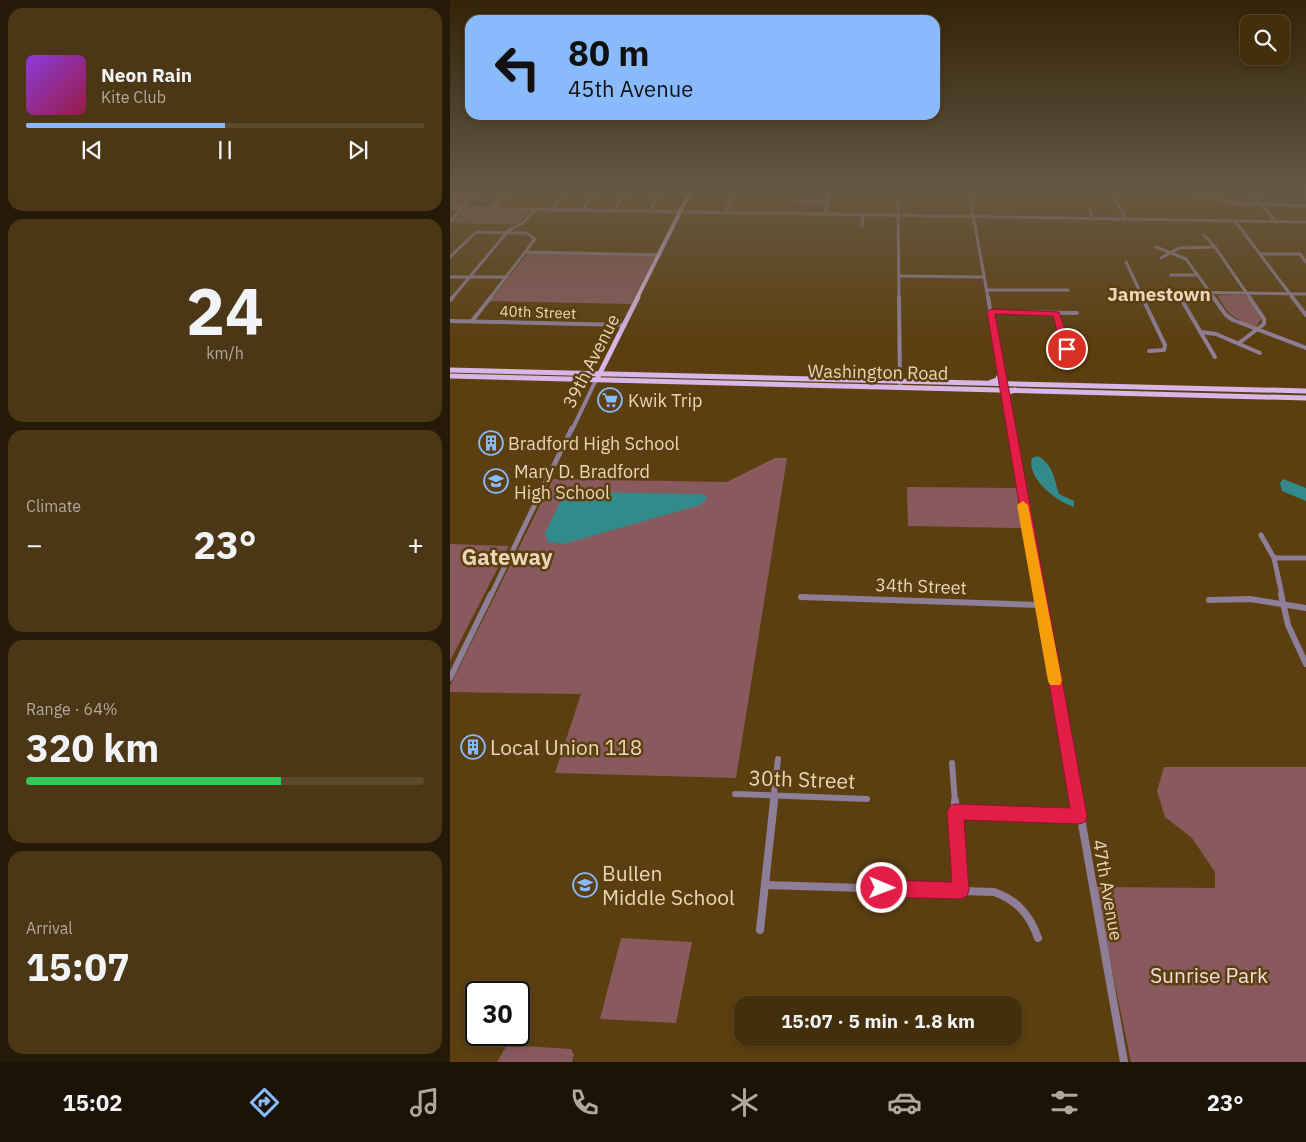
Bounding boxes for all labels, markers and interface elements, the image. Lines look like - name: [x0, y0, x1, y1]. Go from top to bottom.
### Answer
- map controls: [1240, 15, 1290, 65]
- button: search: [1240, 15, 1290, 65]
- text: 80 m: [568, 30, 650, 76]
- icon: left: [485, 35, 550, 100]
- text: Neon Rain: [101, 63, 192, 87]
- text: 45th Avenue: [568, 74, 693, 103]
- text: Kite Club: [101, 87, 166, 107]
- icon: previous: [78, 136, 106, 164]
- icon: pause: [211, 136, 239, 164]
- icon: next: [344, 136, 372, 164]
- text: 24: [186, 268, 264, 353]
- district label: Jamestown: [1107, 282, 1211, 306]
- street label: 40th Street: [499, 301, 577, 323]
- street label: 39th Avenue: [557, 310, 625, 412]
- pin: [1046, 328, 1088, 370]
- icon: arrive: [1053, 335, 1081, 363]
- text: km/h: [206, 343, 244, 363]
- street label: Washington Road: [807, 359, 949, 385]
- supermarket icon: Kwik Trip: [597, 387, 623, 413]
- place label: Kwik Trip: [628, 389, 702, 412]
- building icon: Bradford High School: [478, 430, 504, 456]
- place label: Bradford High School: [508, 432, 679, 455]
- place label: Mary D. Bradford High School: [514, 460, 650, 504]
- school or university icon: Mary D. Bradford High School: [483, 468, 509, 494]
- text: Climate: [26, 496, 81, 516]
- text: 23°: [193, 520, 257, 569]
- text: −: [26, 526, 43, 563]
- text: +: [407, 526, 424, 563]
- district label: Gateway: [461, 542, 553, 571]
- street label: 34th Street: [875, 573, 967, 599]
- text: Range · 64%: [26, 699, 118, 719]
- text: 320 km: [26, 723, 159, 772]
- place label: Local Union 118: [490, 733, 642, 761]
- building icon: Local Union 118: [460, 734, 486, 760]
- street label: 30th Street: [748, 763, 856, 795]
- street label: 47th Avenue: [1088, 838, 1128, 943]
- place label: Bullen Middle School: [602, 859, 735, 911]
- position arrow: [855, 861, 907, 913]
- school or university icon: Bullen Middle School: [572, 872, 598, 898]
- text: Arrival: [26, 918, 73, 938]
- text: 15:07: [26, 942, 130, 991]
- park label: Sunrise Park: [1150, 961, 1268, 989]
- speed limit sign: 30: [465, 981, 530, 1046]
- text: 15:07 · 5 min · 1.8 km: [781, 1009, 975, 1033]
- icon: directions: [247, 1085, 282, 1120]
- icon: music: [407, 1085, 442, 1120]
- icon: phone: [567, 1085, 602, 1120]
- icon: climate: [727, 1085, 762, 1120]
- icon: car: [887, 1085, 922, 1120]
- icon: filters: [1047, 1085, 1082, 1120]
- text: 15:02: [62, 1088, 123, 1117]
- text: 23°: [1207, 1088, 1243, 1117]

